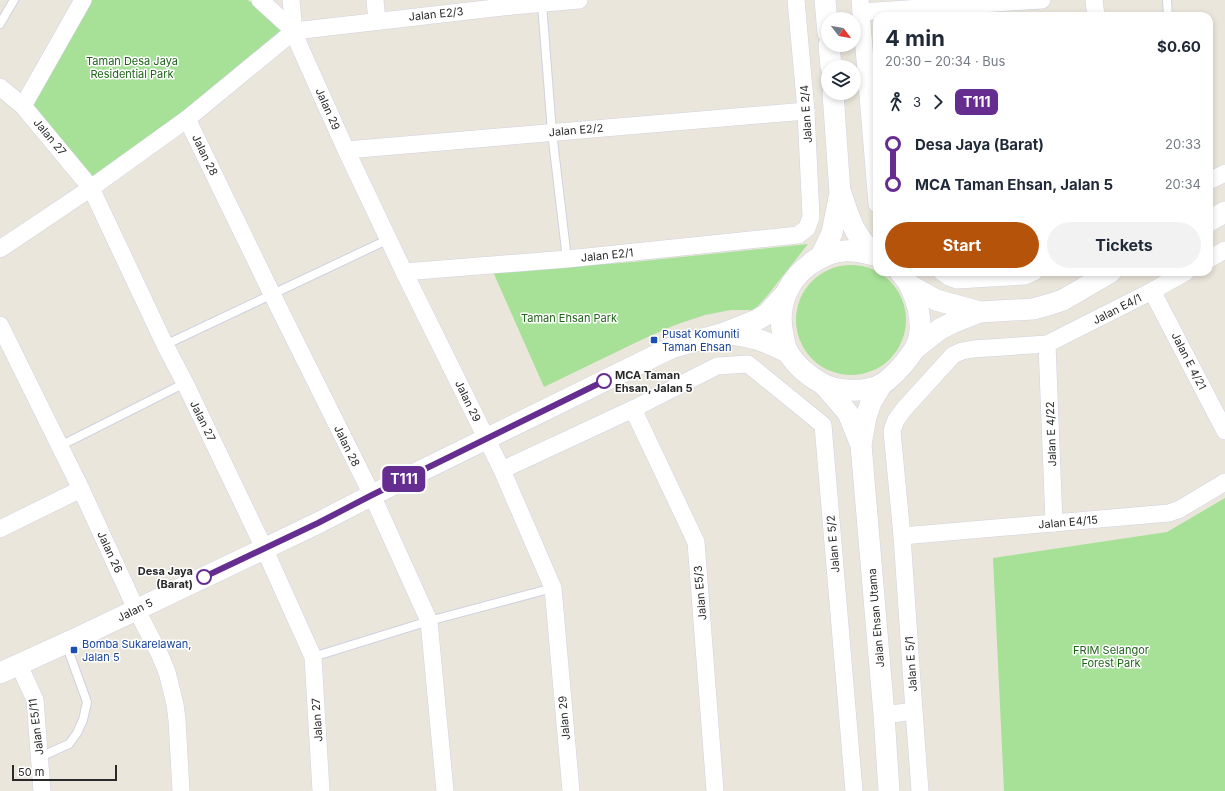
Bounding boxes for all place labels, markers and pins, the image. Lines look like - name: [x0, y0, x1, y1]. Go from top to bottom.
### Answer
- place label: Pusat Komuniti Taman Ehsan: [662, 327, 739, 354]
- marker: Pusat Komuniti Taman Ehsan: [649, 335, 659, 345]
- place label: MCA Taman Ehsan, Jalan 5: [615, 368, 693, 395]
- marker: MCA Taman Ehsan, Jalan 5: [596, 373, 612, 389]
- place label: Desa Jaya (Barat): [138, 564, 193, 591]
- marker: Desa Jaya (Barat): [196, 569, 212, 585]
- place label: Bomba Sukarelawan, Jalan 5: [82, 637, 191, 664]
- marker: Bomba Sukarelawan, Jalan 5: [69, 645, 79, 655]

